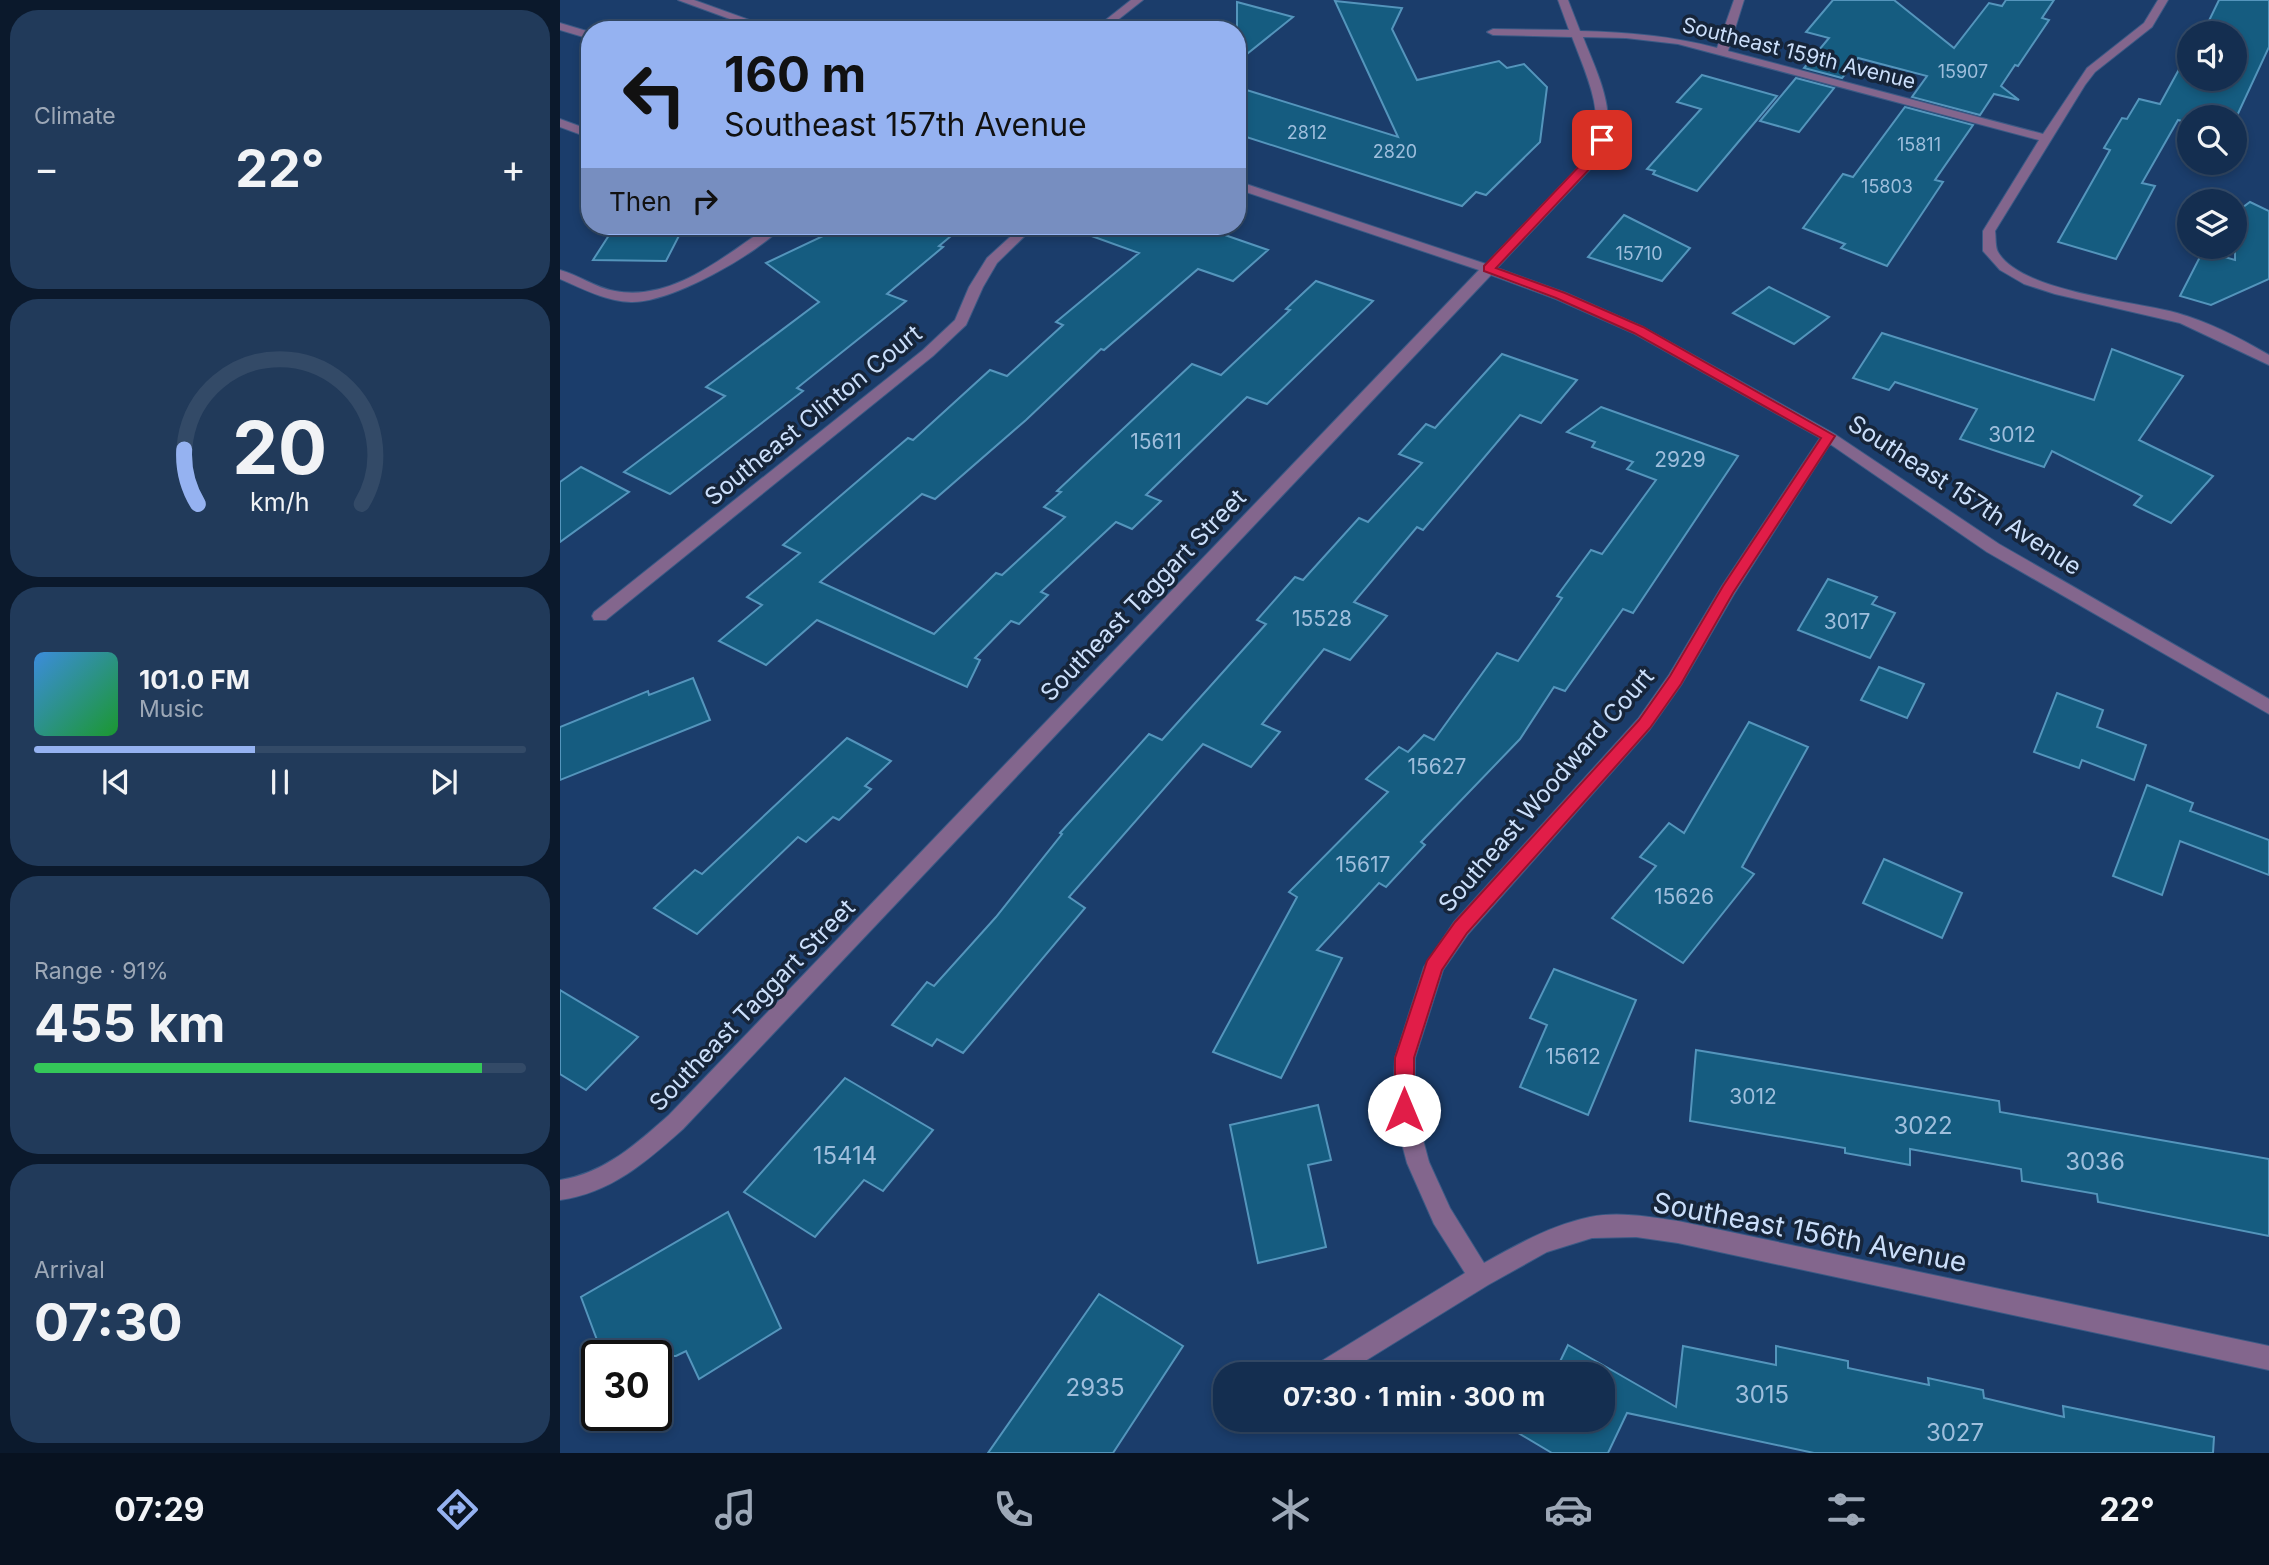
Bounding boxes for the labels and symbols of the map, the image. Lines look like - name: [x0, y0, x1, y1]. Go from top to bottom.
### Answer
- street label: Southeast 159th Avenue: [1680, 12, 1918, 94]
- house number: 15907: [1938, 61, 1988, 82]
- pin: [1572, 110, 1632, 170]
- house number: 2812: [1287, 122, 1327, 143]
- house number: 15811: [1897, 134, 1941, 155]
- house number: 2820: [1373, 141, 1417, 162]
- house number: 15803: [1861, 176, 1913, 197]
- house number: 15710: [1615, 243, 1663, 264]
- street label: Southeast Clinton Court: [699, 318, 927, 511]
- street label: Southeast 157th Avenue: [1843, 409, 2087, 581]
- house number: 3012: [1988, 422, 2036, 447]
- house number: 15611: [1130, 429, 1182, 454]
- house number: 2929: [1654, 447, 1706, 472]
- street label: Southeast Taggart Street: [1034, 483, 1252, 707]
- house number: 15528: [1292, 606, 1352, 631]
- house number: 3017: [1824, 609, 1870, 634]
- street label: Southeast Woodward Court: [1432, 662, 1660, 918]
- house number: 15627: [1407, 754, 1467, 779]
- house number: 15617: [1336, 852, 1390, 877]
- house number: 15626: [1654, 884, 1714, 909]
- street label: Southeast Taggart Street: [643, 893, 861, 1117]
- house number: 15612: [1545, 1044, 1601, 1069]
- position arrow: [1367, 1073, 1441, 1147]
- house number: 3012: [1729, 1084, 1777, 1109]
- house number: 3022: [1893, 1111, 1953, 1140]
- house number: 15414: [813, 1141, 877, 1170]
- house number: 3036: [2065, 1147, 2125, 1176]
- street label: Southeast 156th Avenue: [1650, 1185, 1970, 1279]
- speed limit sign: 30: [581, 1340, 672, 1431]
- house number: 2935: [1066, 1373, 1124, 1402]
- house number: 3015: [1735, 1380, 1789, 1409]
- house number: 3027: [1926, 1418, 1984, 1447]

